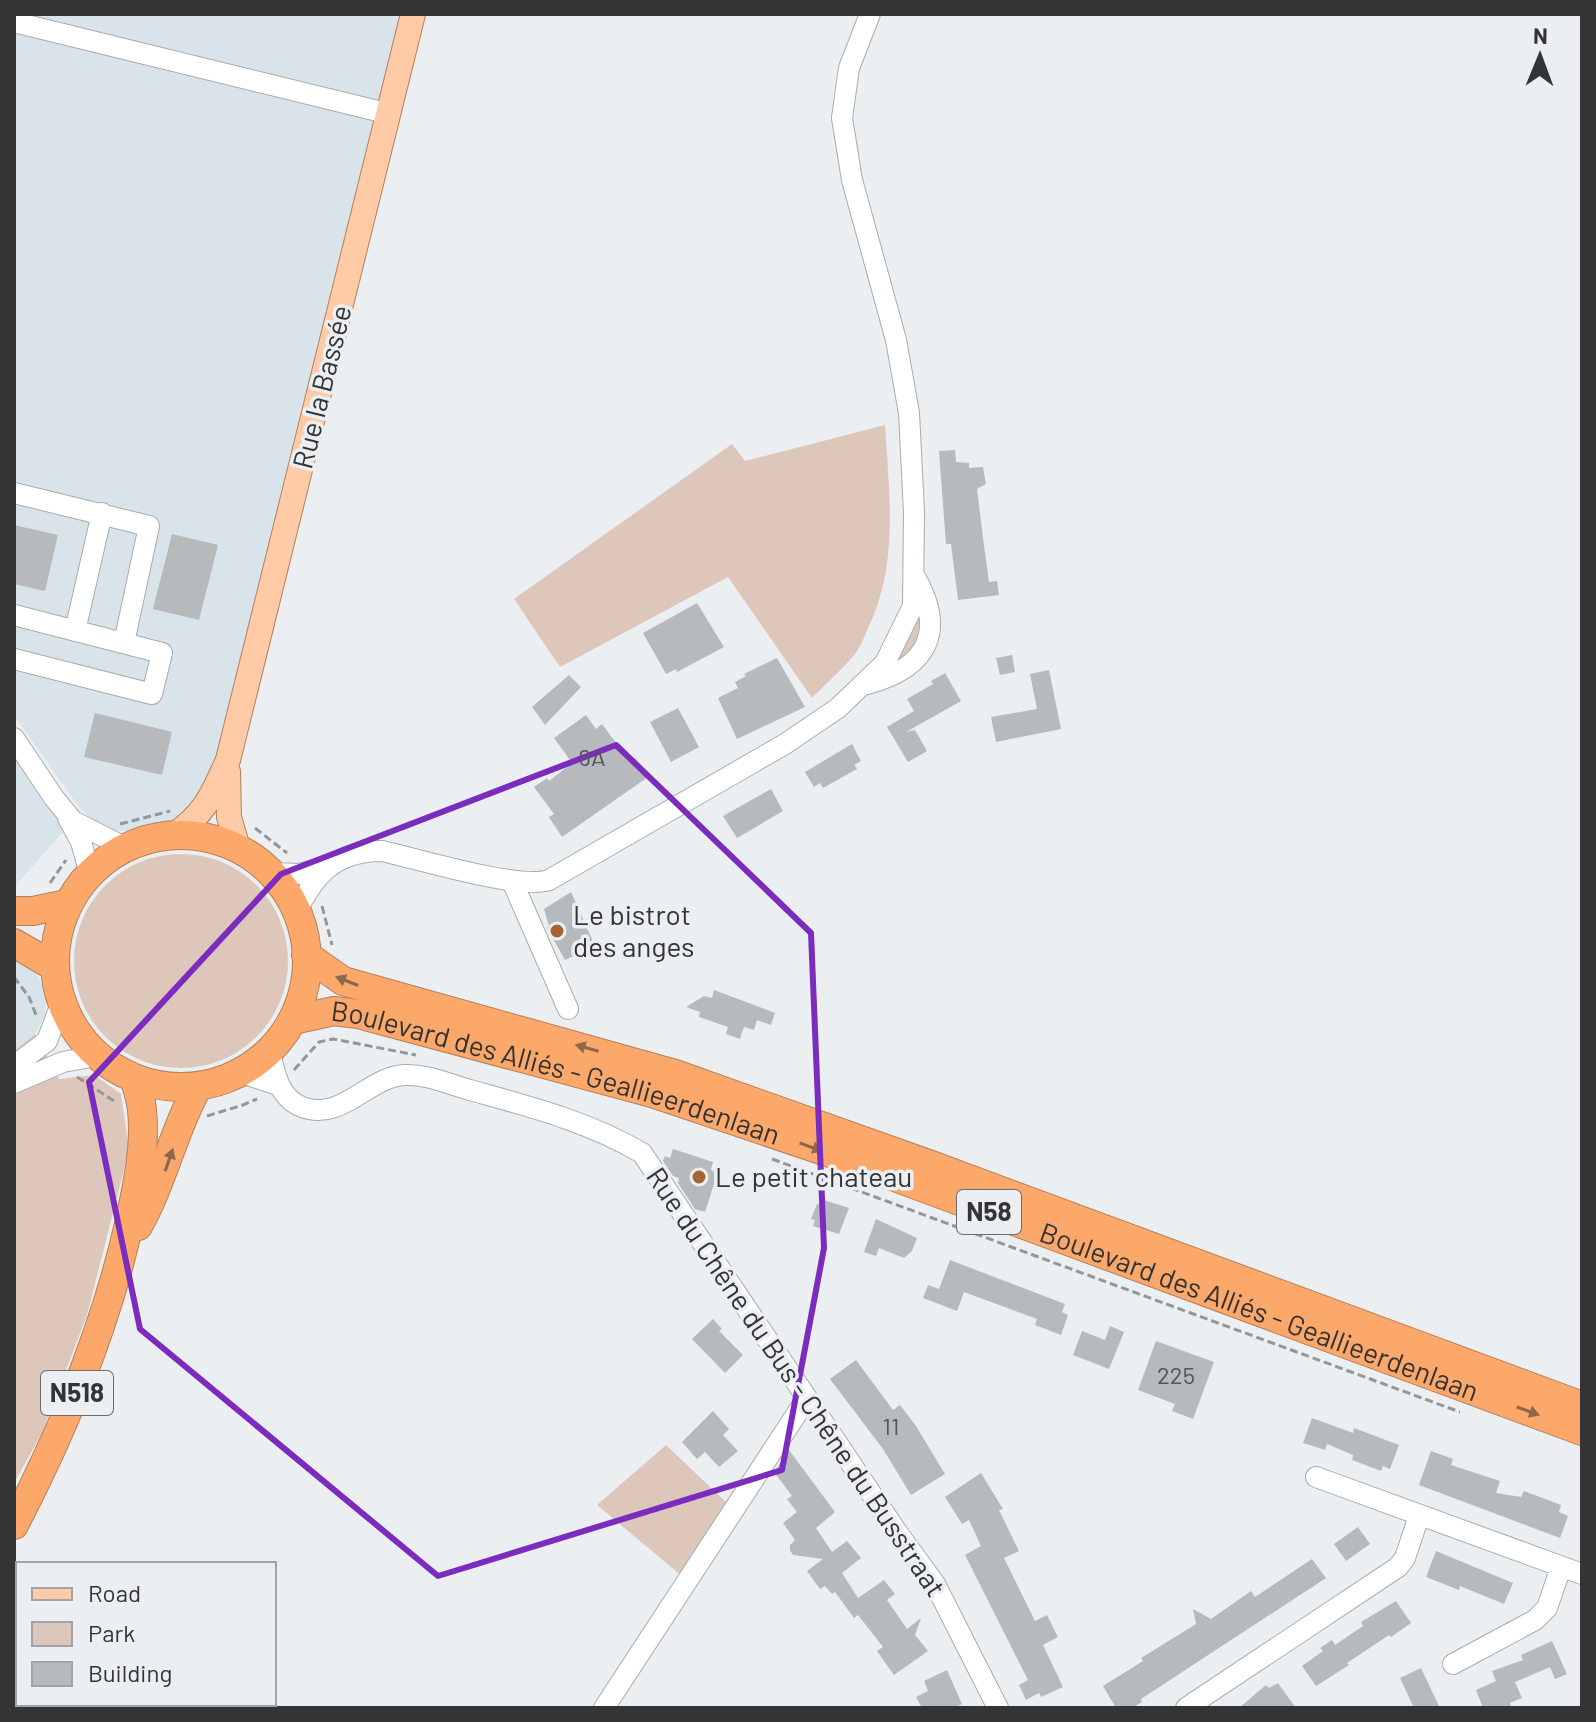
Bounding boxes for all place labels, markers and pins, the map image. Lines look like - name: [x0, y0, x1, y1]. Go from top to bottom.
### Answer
- place label: Le bistrot des anges: [573, 897, 695, 963]
- marker: Le bistrot des anges: [548, 922, 566, 940]
- place label: Le petit chateau: [715, 1159, 912, 1193]
- marker: Le petit chateau: [690, 1168, 708, 1186]

